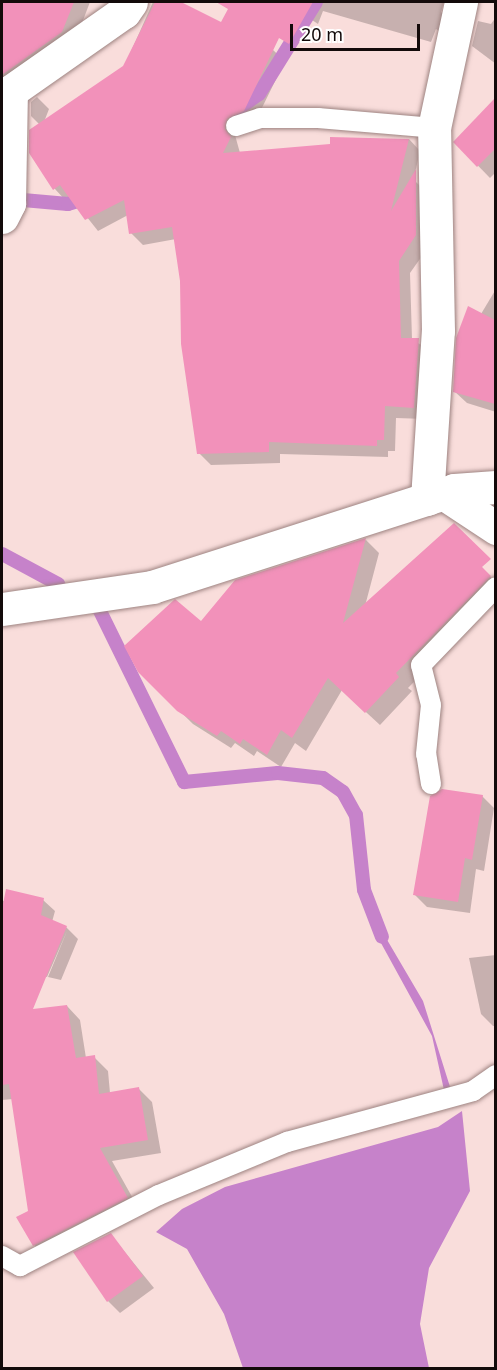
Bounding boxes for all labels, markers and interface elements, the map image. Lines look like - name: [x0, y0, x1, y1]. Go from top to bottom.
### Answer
- scale bar: [293, 12, 424, 50]
- text: 20 m: [301, 22, 343, 46]

